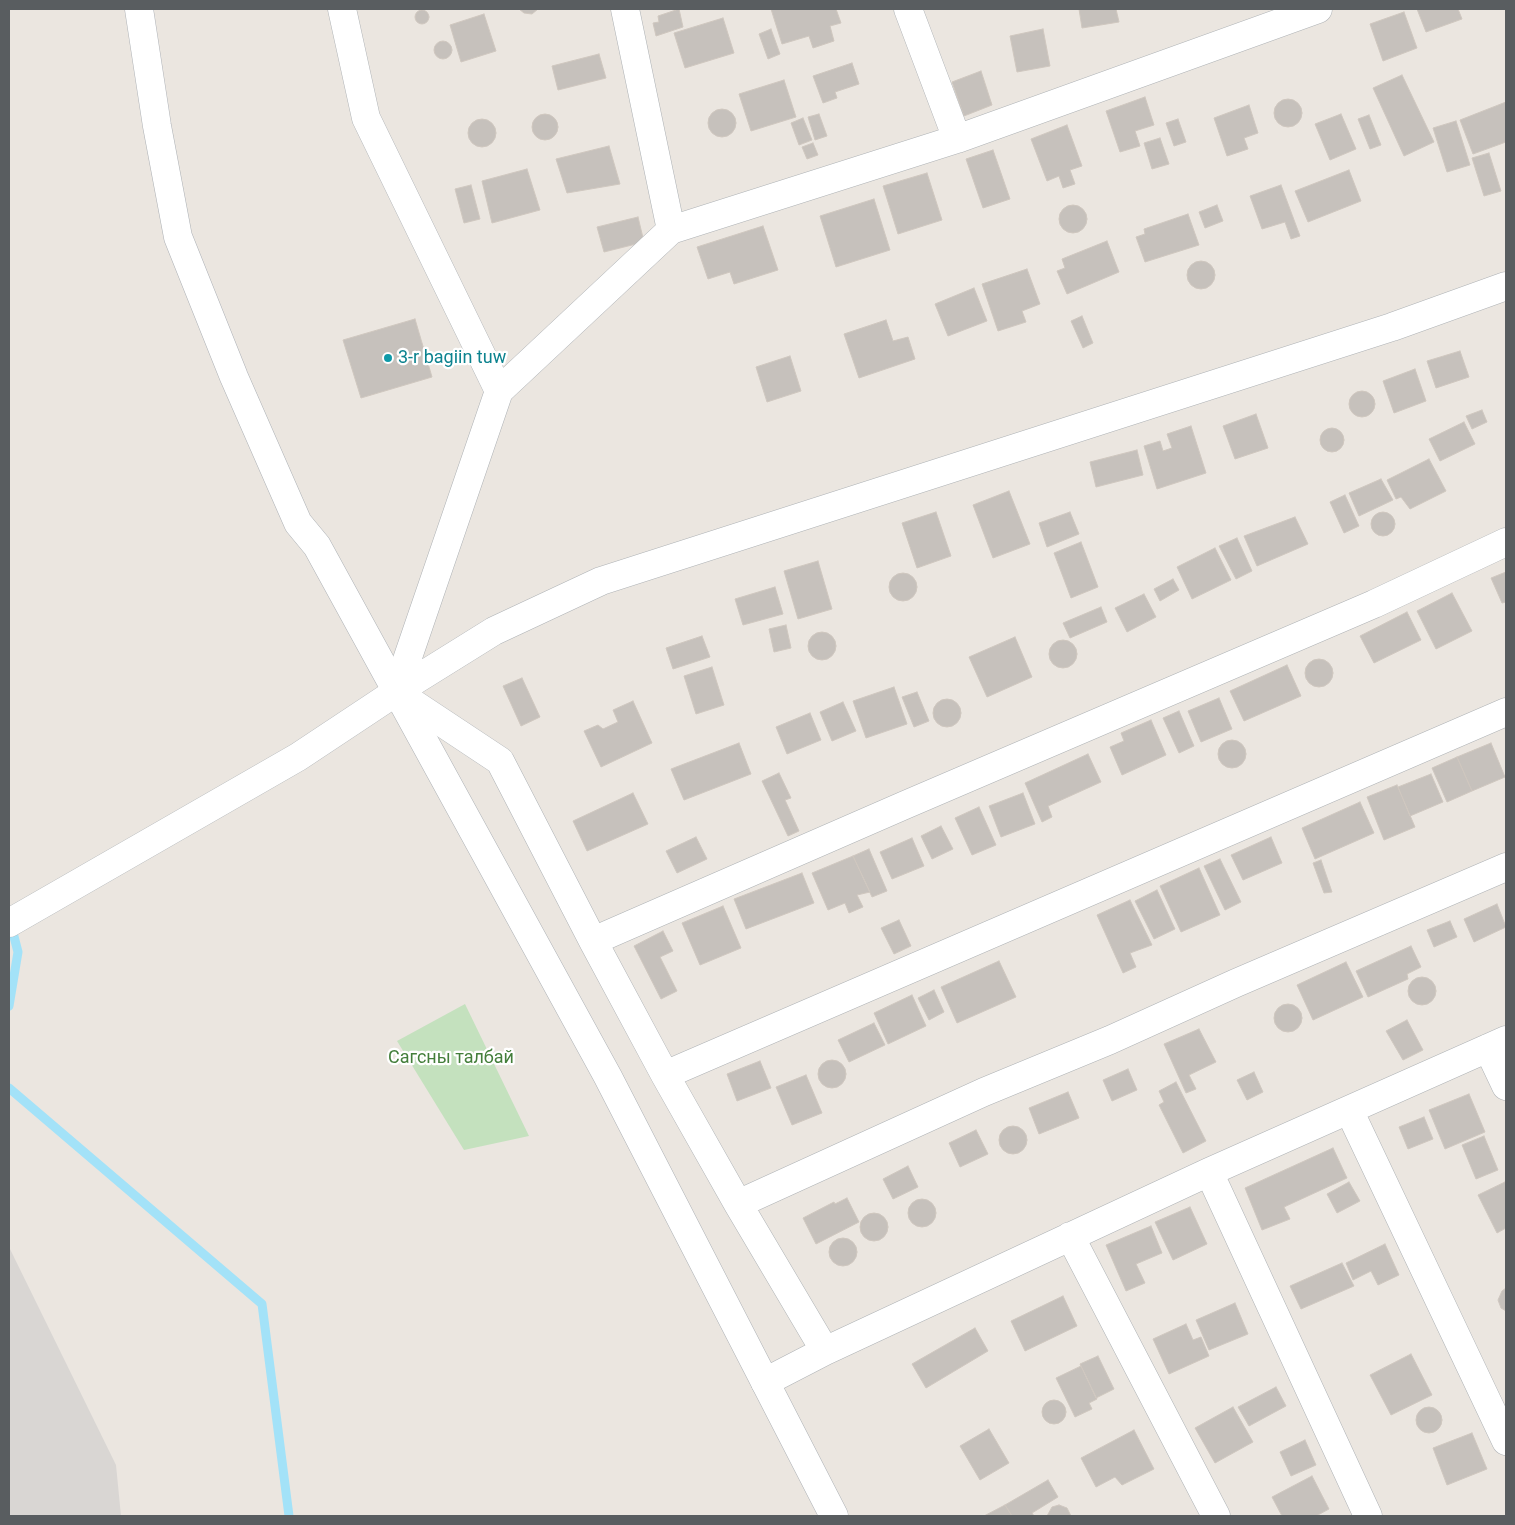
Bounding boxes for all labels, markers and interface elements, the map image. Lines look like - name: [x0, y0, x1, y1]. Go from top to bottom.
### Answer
- place label: 3-r bagiin tuw: [398, 347, 506, 369]
- marker: 3-r bagiin tuw: [382, 352, 394, 364]
- park label: Сагсны талбай: [388, 1047, 514, 1069]

